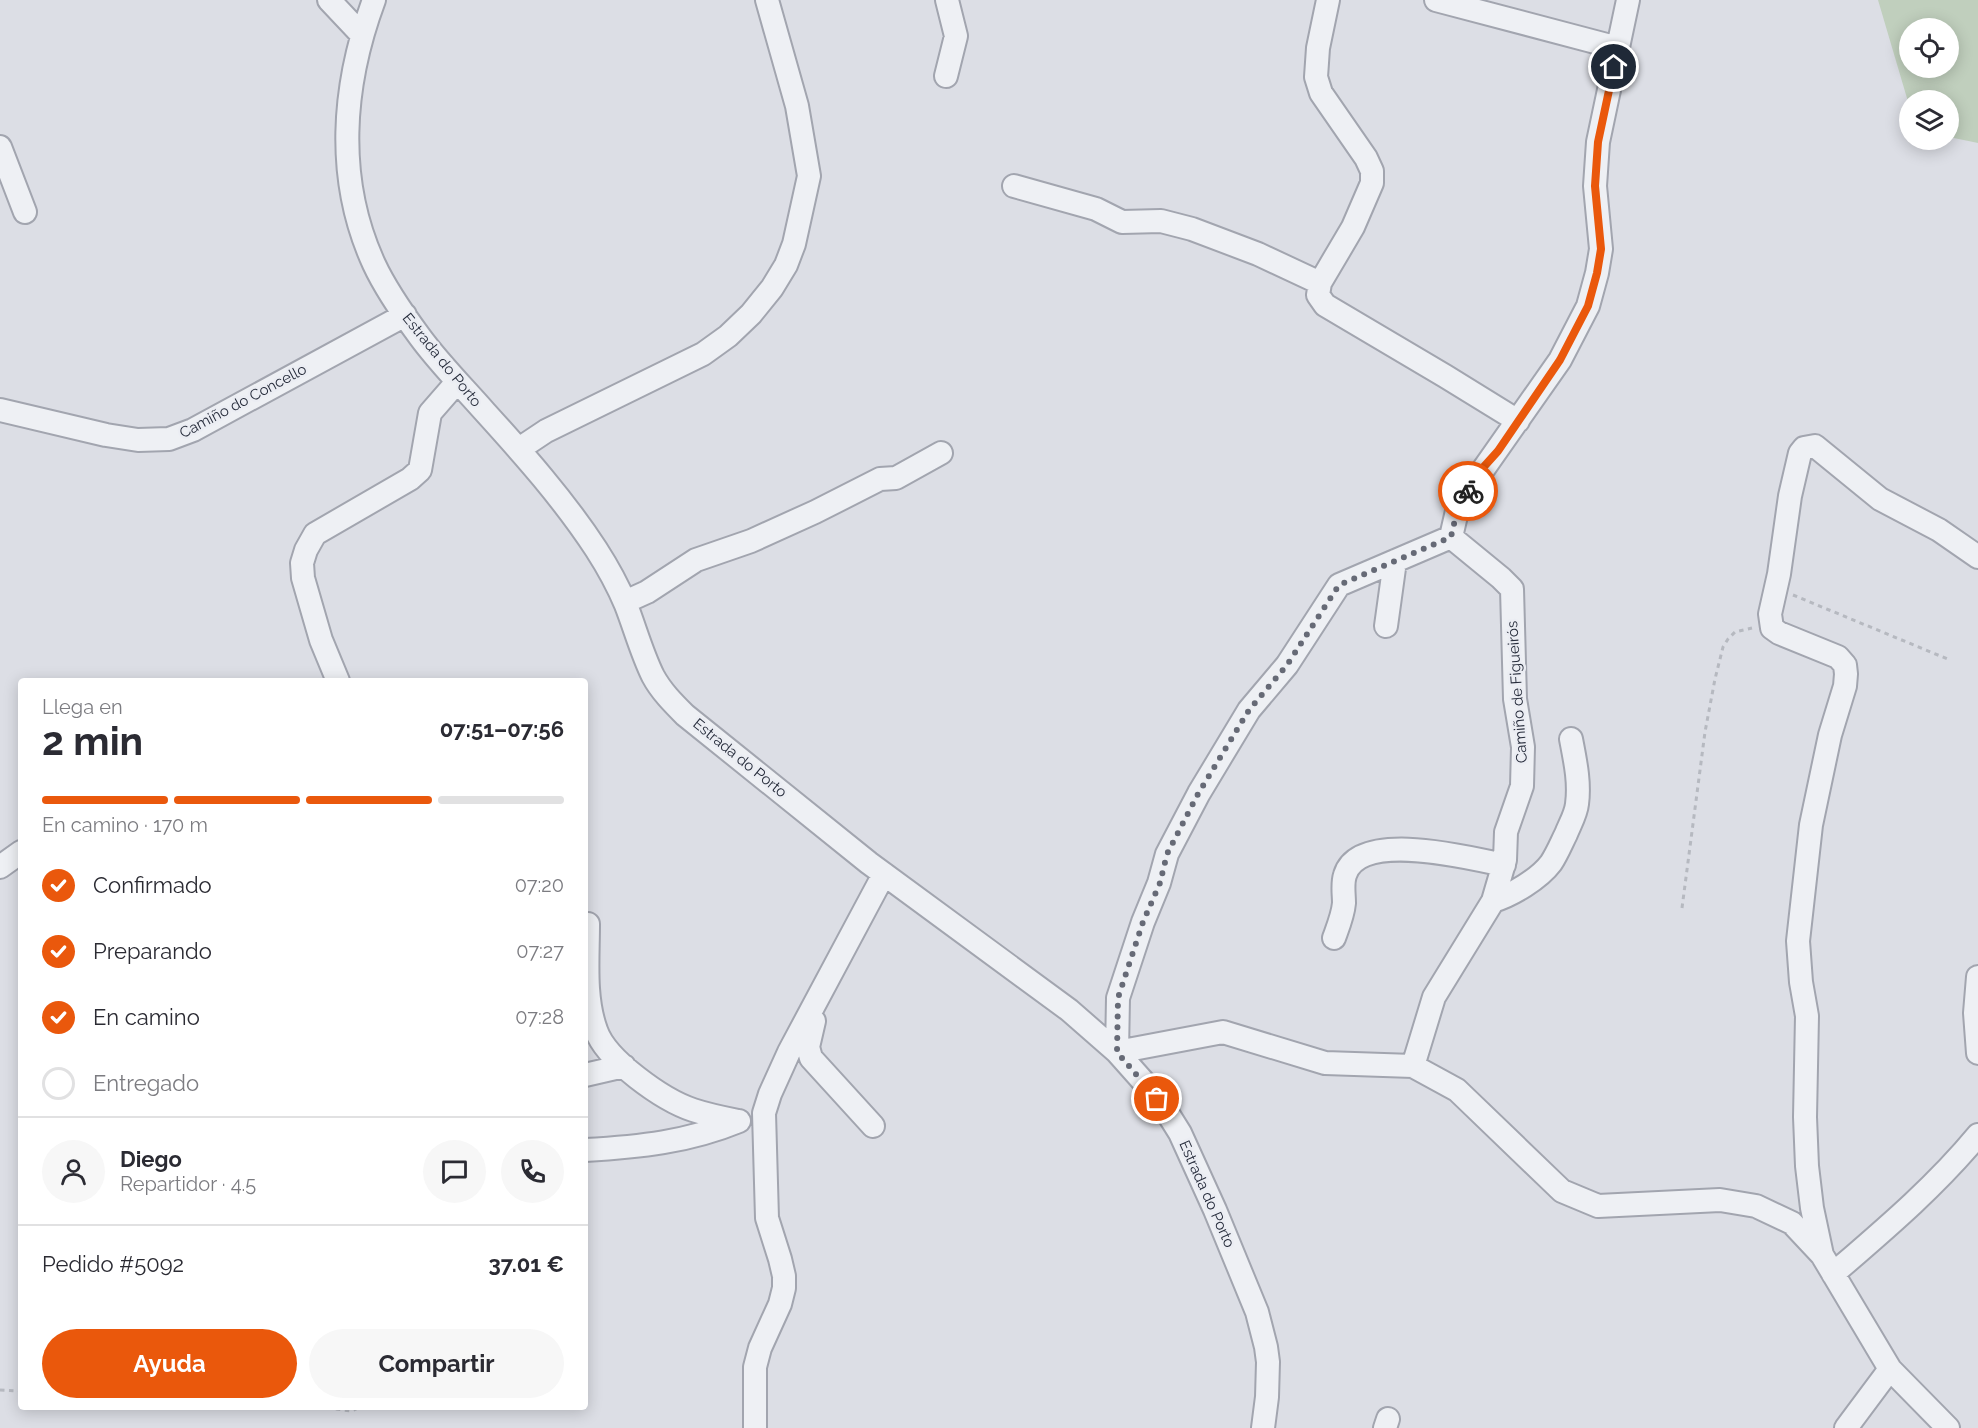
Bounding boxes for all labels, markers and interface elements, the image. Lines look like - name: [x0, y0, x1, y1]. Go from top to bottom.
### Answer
- map controls: [1899, 18, 1959, 150]
- button: locate: [1899, 18, 1959, 78]
- pin: [1588, 41, 1639, 92]
- icon: home: [1597, 50, 1630, 83]
- button: layers: [1899, 90, 1959, 150]
- street label: Estrada do Porto: [399, 309, 485, 411]
- street label: Camiño do Concello: [176, 360, 310, 442]
- courier: [1438, 461, 1498, 521]
- icon: bike: [1452, 475, 1485, 508]
- street label: Camiño de Figueirós: [1503, 620, 1531, 764]
- text: Llega en: [42, 695, 123, 719]
- street label: Estrada do Porto: [689, 715, 791, 801]
- text: 07:51–07:56: [440, 716, 564, 742]
- text: 2 min: [42, 718, 143, 764]
- text: En camino · 170 m: [42, 813, 208, 837]
- icon: check: [42, 869, 75, 902]
- text: Confirmado: [93, 872, 212, 898]
- text: 07:20: [515, 873, 564, 897]
- icon: check: [42, 935, 75, 968]
- text: Preparando: [93, 938, 212, 964]
- text: 07:27: [516, 939, 564, 963]
- icon: check: [42, 1001, 75, 1034]
- text: En camino: [93, 1004, 200, 1030]
- text: 07:28: [515, 1005, 564, 1029]
- text: Entregado: [93, 1070, 199, 1096]
- pin: [1131, 1073, 1182, 1124]
- icon: bag: [1140, 1082, 1173, 1115]
- street label: Estrada do Porto: [1175, 1138, 1239, 1250]
- button: person: [42, 1140, 105, 1203]
- button: chat: [423, 1140, 486, 1203]
- button: phone: [501, 1140, 564, 1203]
- text: Diego: [120, 1146, 182, 1172]
- text: Repartidor · 4.5: [120, 1172, 256, 1196]
- text: Pedido #5092: [42, 1251, 184, 1277]
- text: 37.01 €: [488, 1251, 564, 1277]
- button: Ayuda: [42, 1329, 297, 1398]
- button: Compartir: [309, 1329, 564, 1398]

